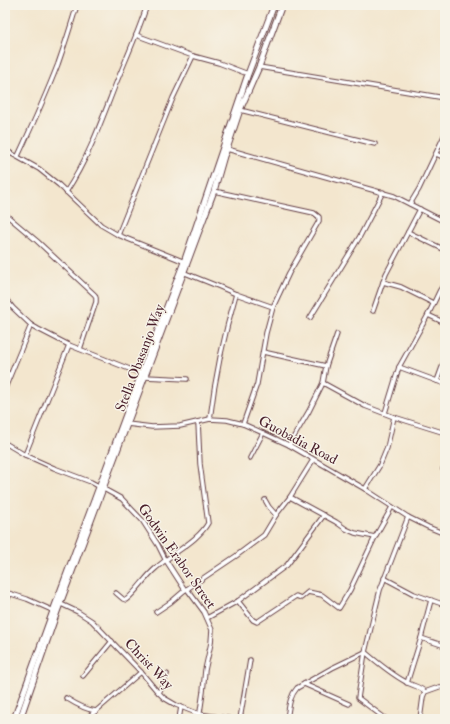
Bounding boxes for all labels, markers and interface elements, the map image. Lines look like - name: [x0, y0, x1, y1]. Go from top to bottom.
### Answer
- street label: Stella Obasanjo Way: [112, 301, 170, 414]
- street label: Guobadia Road: [256, 412, 340, 468]
- street label: Godwin Erabor Street: [134, 500, 220, 612]
- street label: Christ Way: [120, 635, 177, 694]

